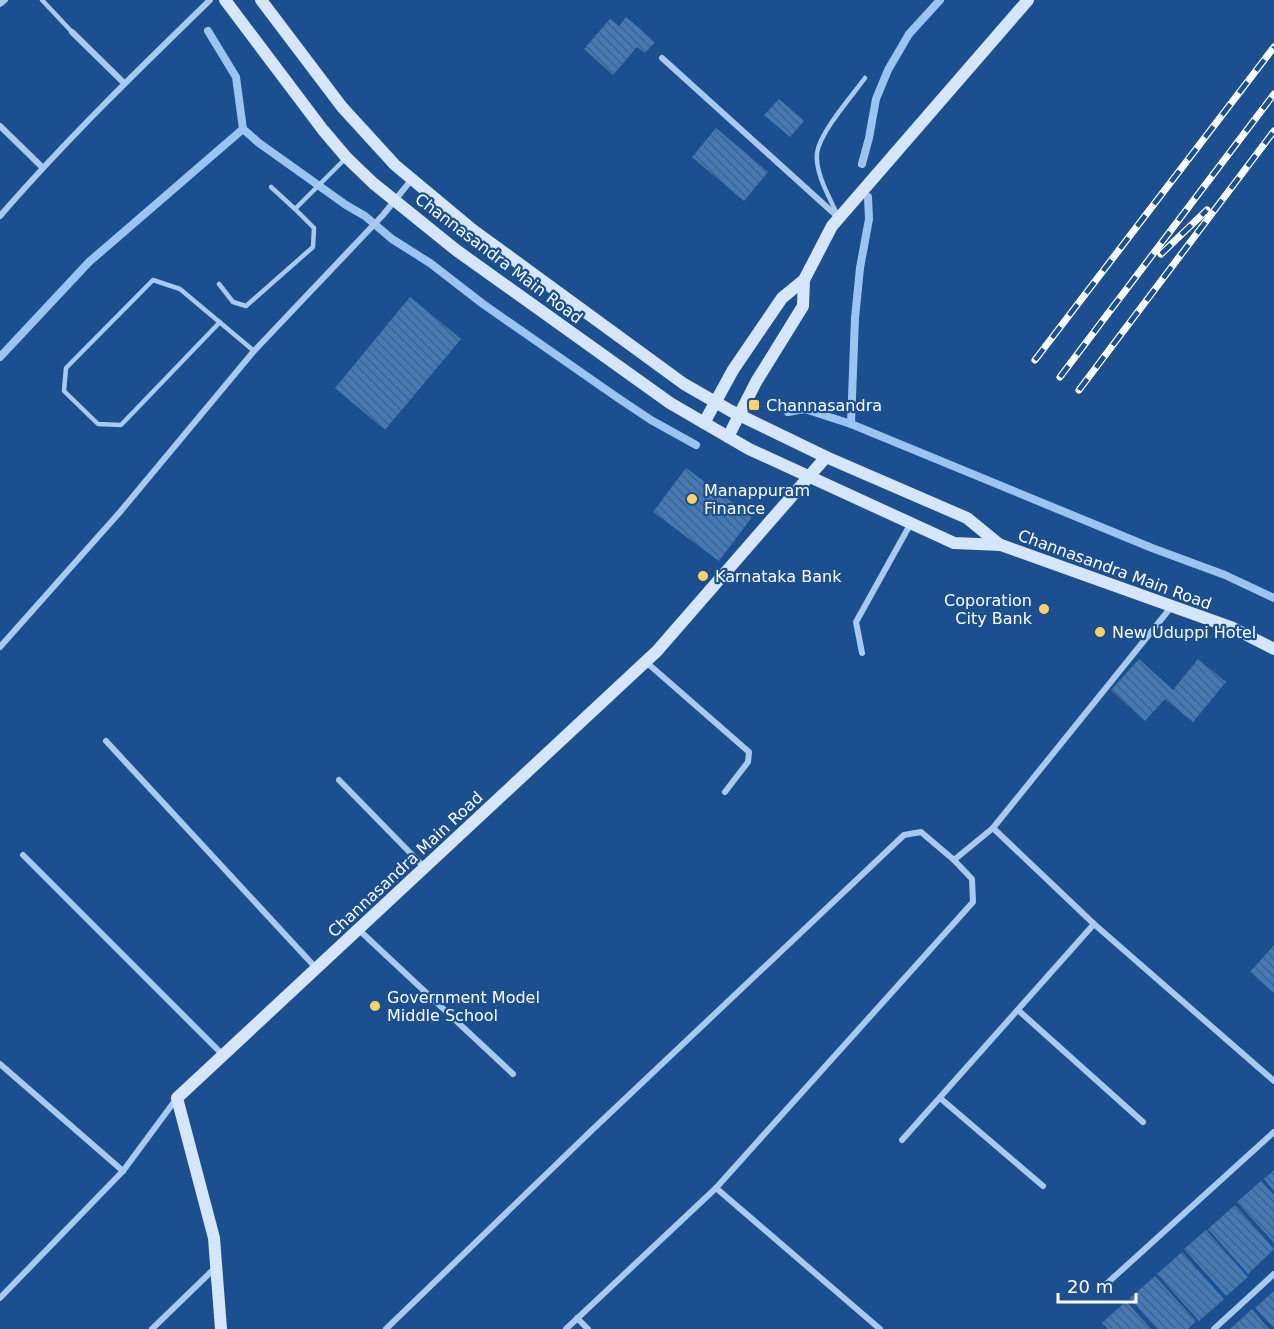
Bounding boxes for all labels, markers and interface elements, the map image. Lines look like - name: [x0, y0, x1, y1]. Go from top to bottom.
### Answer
- street label: Channasandra Main Road: [411, 189, 586, 328]
- place label: Channasandra: [766, 396, 882, 415]
- marker: Channasandra: [747, 398, 761, 412]
- place label: Manappuram Finance: [704, 481, 810, 518]
- marker: Manappuram Finance: [685, 492, 699, 506]
- street label: Channasandra Main Road: [1015, 526, 1214, 613]
- place label: Karnataka Bank: [715, 567, 842, 586]
- marker: Karnataka Bank: [696, 569, 710, 583]
- place label: Coporation City Bank: [944, 591, 1033, 628]
- marker: Coporation City Bank: [1037, 602, 1051, 616]
- place label: New Uduppi Hotel: [1112, 623, 1256, 642]
- marker: New Uduppi Hotel: [1093, 625, 1107, 639]
- street label: Channasandra Main Road: [324, 788, 487, 941]
- place label: Government Model Middle School: [387, 988, 540, 1025]
- marker: Government Model Middle School: [368, 999, 382, 1013]
- scale bar: [1058, 1266, 1136, 1304]
- text: 20 m: [1067, 1276, 1113, 1297]

